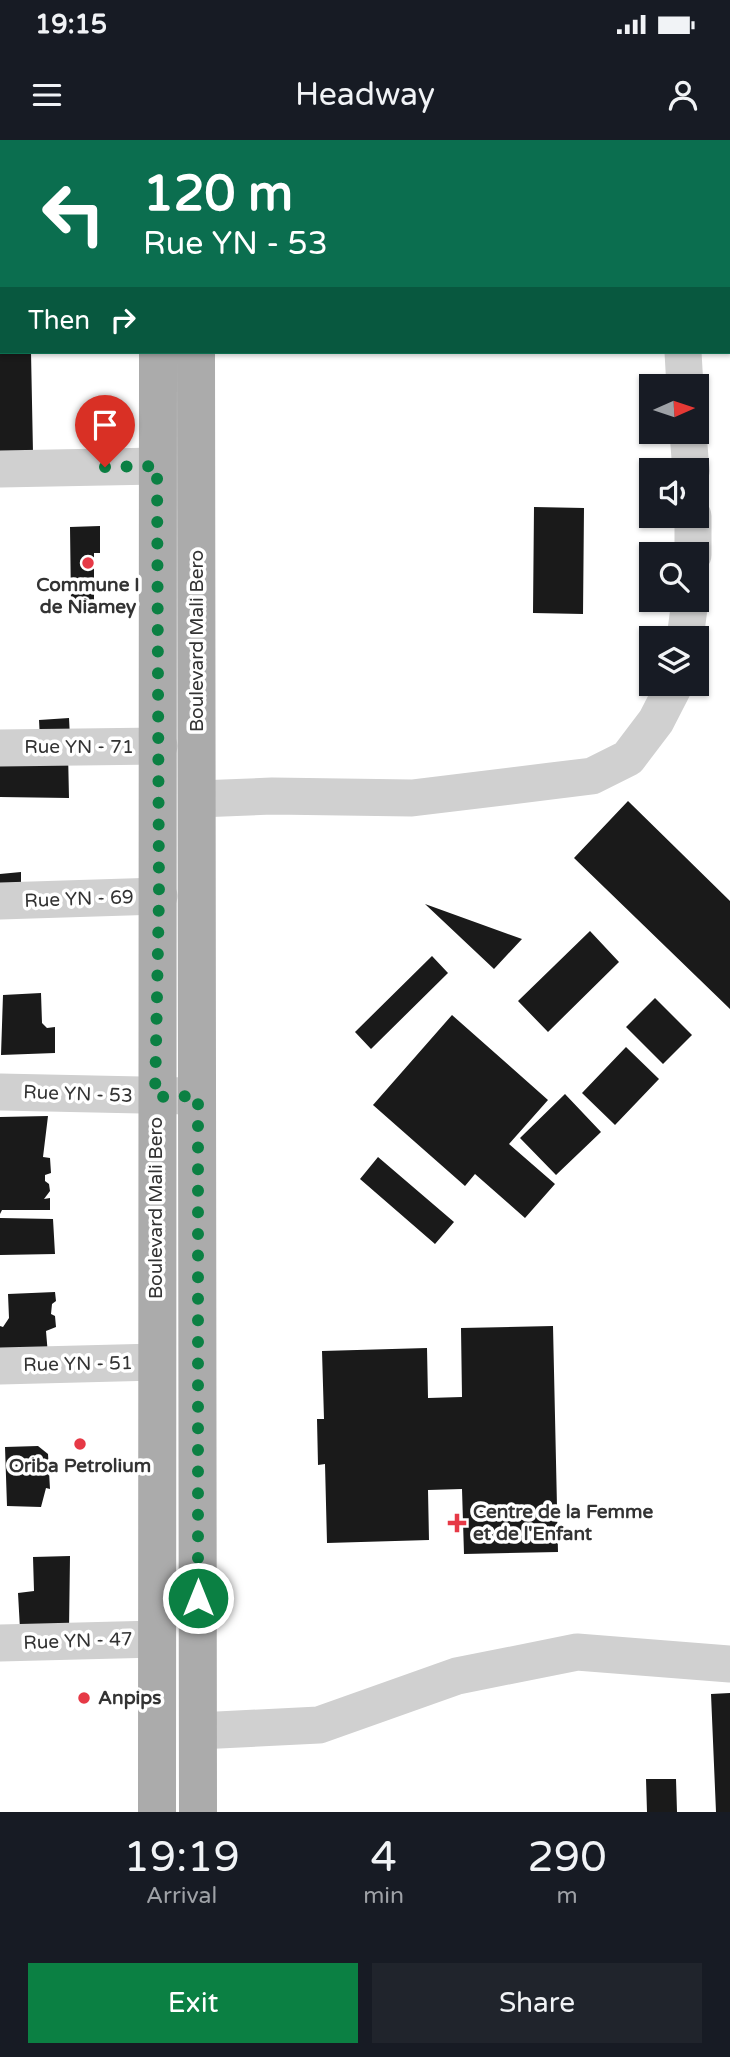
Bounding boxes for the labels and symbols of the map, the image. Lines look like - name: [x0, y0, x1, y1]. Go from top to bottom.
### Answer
- north arrow: [639, 374, 709, 444]
- pin: [75, 395, 135, 467]
- street label: Boulevard Mali Bero: [186, 550, 208, 732]
- marker: Commune I de Niamey: [80, 555, 96, 571]
- place label: Commune I de Niamey: [36, 574, 140, 619]
- street label: Rue YN - 71: [24, 736, 134, 758]
- street label: Rue YN - 69: [24, 886, 134, 912]
- street label: Rue YN - 53: [23, 1081, 133, 1107]
- street label: Boulevard Mali Bero: [145, 1117, 167, 1299]
- street label: Rue YN - 51: [23, 1352, 133, 1376]
- marker: Oriba Petrolium: [72, 1436, 88, 1452]
- place label: Oriba Petrolium: [9, 1455, 151, 1477]
- place label: Centre de la Femme et de l'Enfant: [473, 1501, 653, 1545]
- marker: Centre de la Femme et de l'Enfant: [447, 1513, 467, 1533]
- position arrow: [161, 1561, 235, 1635]
- street label: Rue YN - 47: [23, 1628, 133, 1654]
- place label: Anpips: [98, 1687, 161, 1710]
- marker: Anpips: [76, 1690, 92, 1706]

